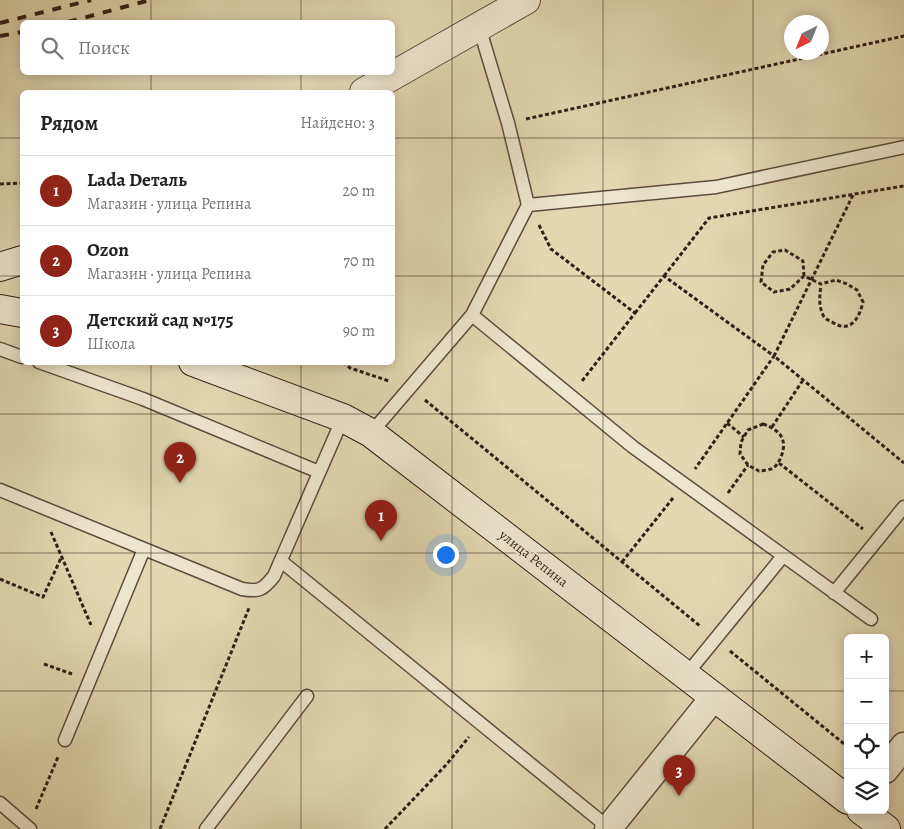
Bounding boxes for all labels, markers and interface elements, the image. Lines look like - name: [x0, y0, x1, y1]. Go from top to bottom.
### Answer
- north arrow: [784, 15, 829, 60]
- search box: [20, 20, 395, 75]
- icon: search: [38, 34, 66, 62]
- text: Поиск: [78, 35, 130, 61]
- text: Рядом: [40, 109, 98, 137]
- text: Найдено: 3: [300, 112, 375, 134]
- text: Lada Dеталь: [87, 167, 187, 193]
- text: 1: [53, 180, 59, 202]
- text: 20 m: [342, 180, 375, 202]
- text: Магазин · улица Репина: [87, 193, 251, 215]
- text: Ozon: [87, 237, 129, 263]
- text: 2: [52, 250, 60, 272]
- text: 70 m: [343, 250, 375, 272]
- text: Магазин · улица Репина: [87, 263, 251, 285]
- text: Детский сад №175: [87, 307, 234, 333]
- text: 3: [53, 320, 59, 342]
- text: 90 m: [343, 320, 375, 342]
- text: Школа: [87, 333, 135, 355]
- pin: 2: [164, 442, 196, 483]
- pin: 1: [365, 500, 397, 541]
- street label: улица Репина: [494, 525, 573, 592]
- your location: [433, 542, 459, 568]
- map controls: [844, 634, 889, 814]
- button: +: [844, 634, 889, 679]
- button: −: [844, 679, 889, 724]
- button: locate: [844, 724, 889, 769]
- pin: 3: [663, 755, 695, 796]
- button: layers: [844, 769, 889, 814]

